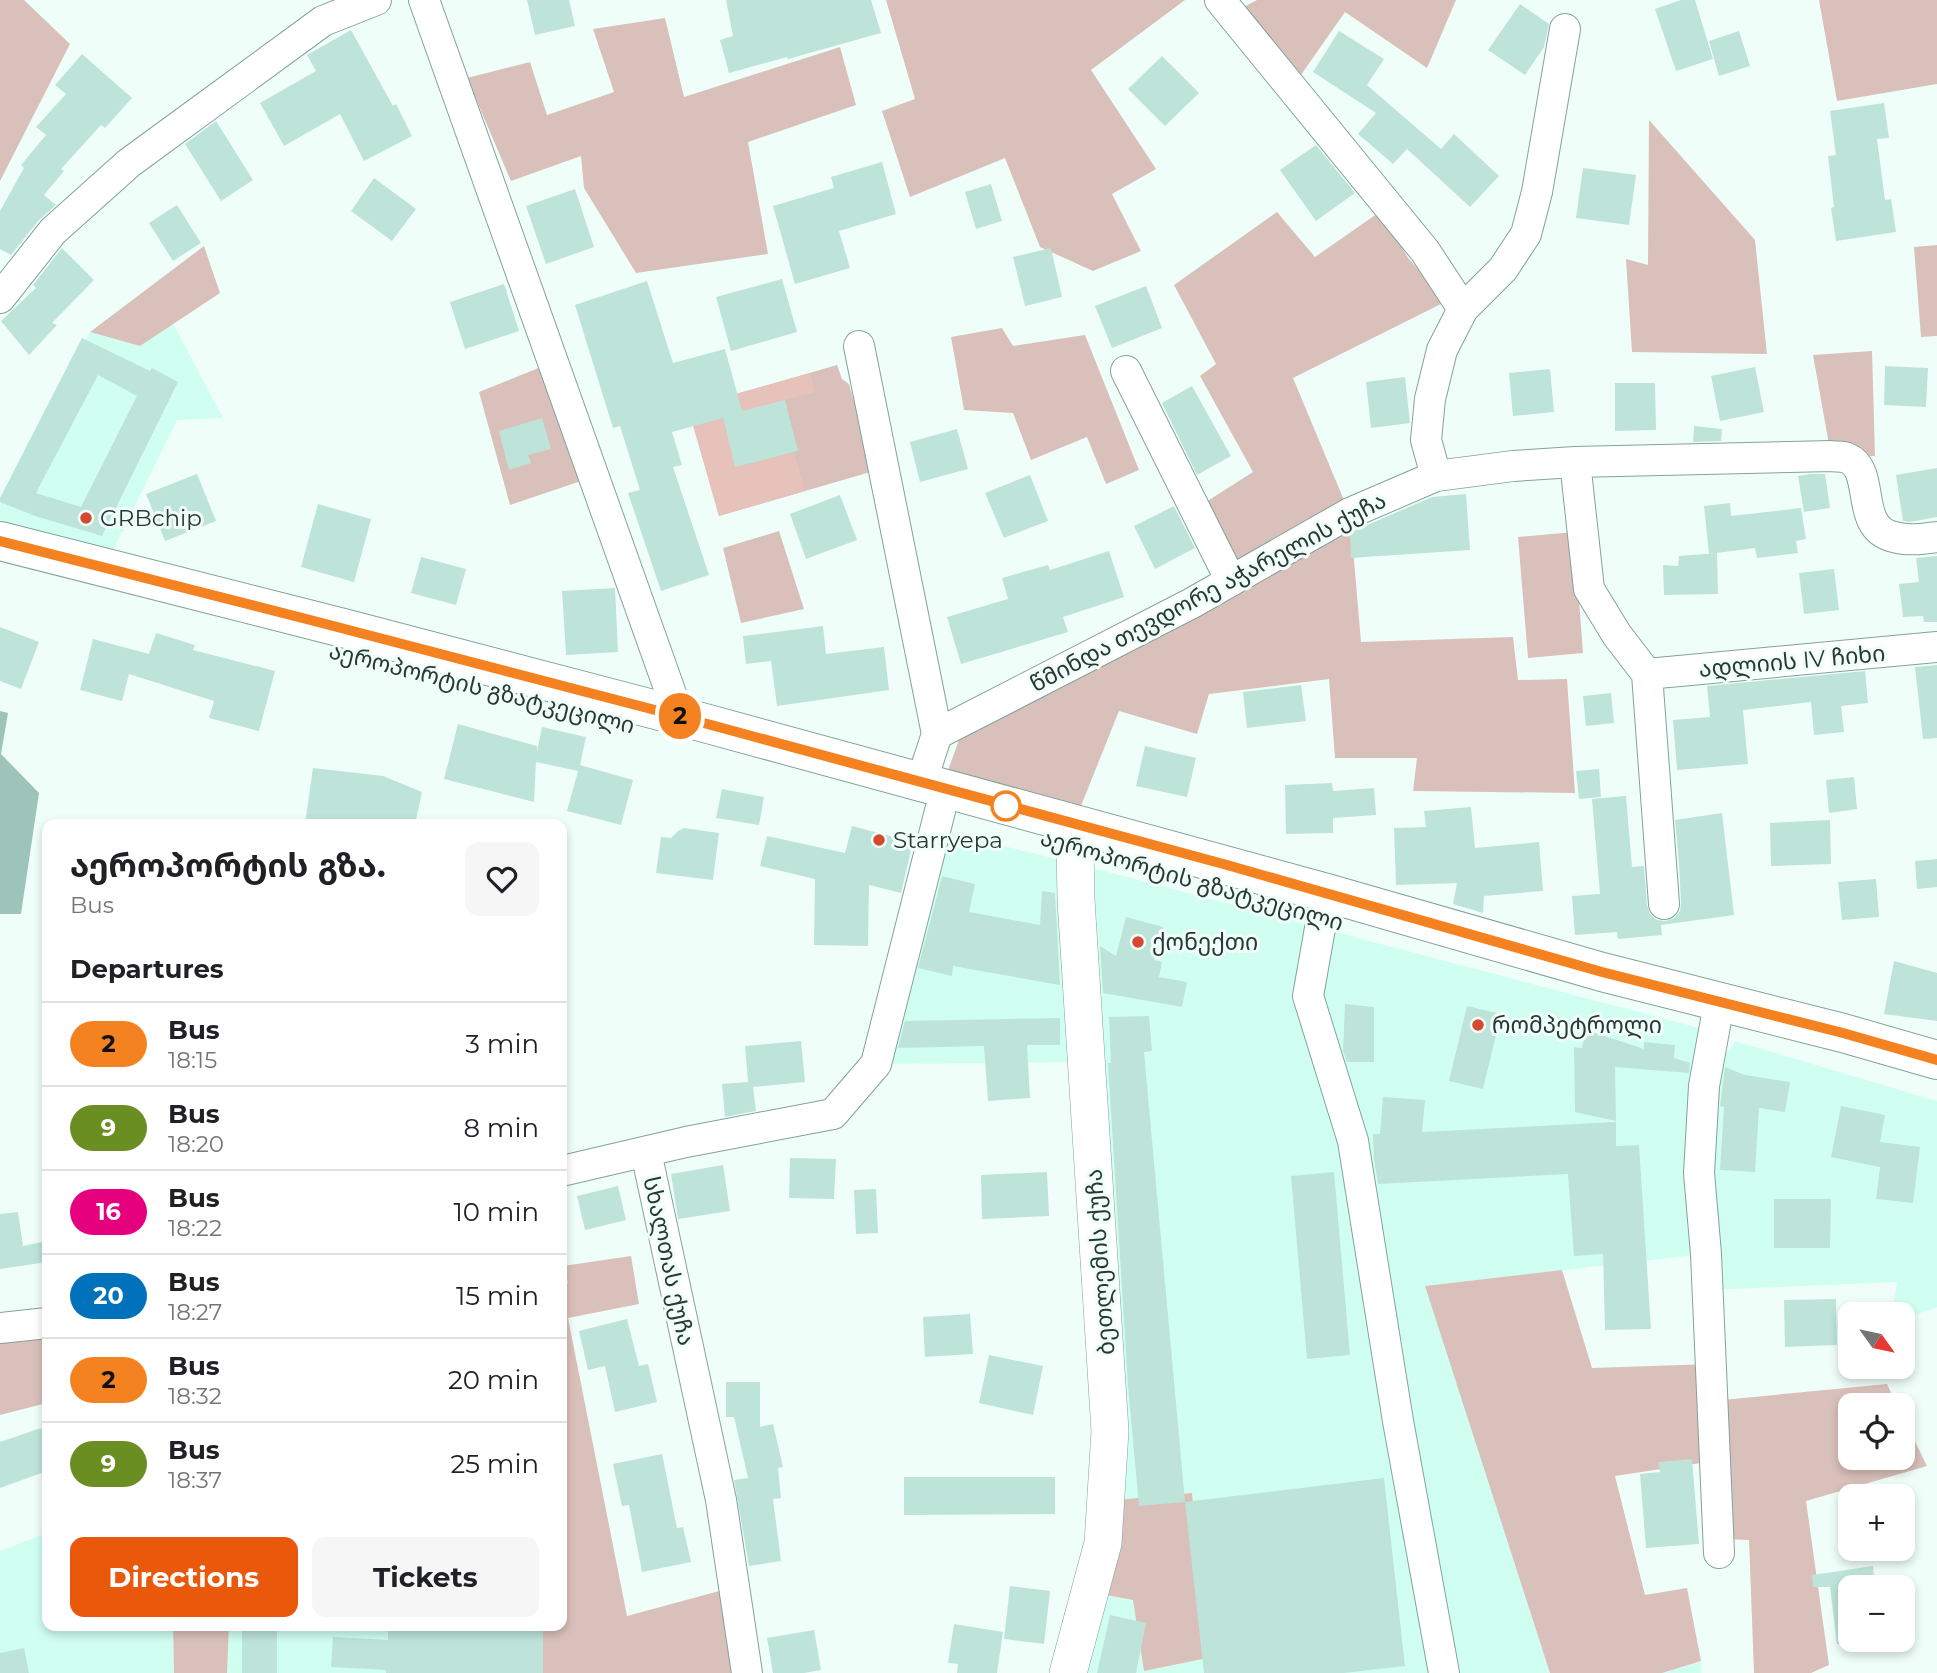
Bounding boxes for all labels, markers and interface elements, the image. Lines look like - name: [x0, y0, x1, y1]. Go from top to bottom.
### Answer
- street label: წმინდა თევდორე აჭარელის ქუჩა: [1025, 486, 1391, 698]
- place label: GRBchip: [100, 504, 202, 532]
- marker: GRBchip: [78, 510, 94, 526]
- street label: აეროპორტის გზატკეცილი: [326, 636, 638, 740]
- street label: ადლიის IV ჩიხი: [1698, 639, 1886, 683]
- line badge: 2: [657, 693, 703, 739]
- text: 2: [673, 701, 687, 730]
- unlabelled marker: [991, 791, 1021, 821]
- street label: აეროპორტის გზატკეცილი: [1037, 823, 1347, 937]
- place label: Starryepa: [893, 826, 1003, 854]
- marker: Starryepa: [871, 832, 887, 848]
- button: heart: [465, 842, 539, 916]
- text: აეროპორტის გზა.: [70, 845, 386, 885]
- text: Bus: [70, 891, 114, 919]
- place label: ქონექთი: [1152, 928, 1258, 956]
- marker: ქონექთი: [1130, 934, 1146, 950]
- text: Departures: [70, 953, 224, 985]
- place label: რომპეტროლი: [1492, 1011, 1662, 1039]
- text: Bus: [168, 1014, 220, 1046]
- marker: რომპეტროლი: [1470, 1017, 1486, 1033]
- text: 3 min: [465, 1028, 539, 1060]
- text: 2: [101, 1029, 116, 1058]
- text: 18:15: [168, 1046, 217, 1074]
- text: Bus: [168, 1098, 220, 1130]
- text: 8 min: [463, 1112, 539, 1144]
- text: 9: [101, 1113, 116, 1142]
- text: 18:20: [168, 1130, 224, 1158]
- street label: ბეთლემის ქუჩა: [1080, 1168, 1120, 1356]
- street label: სხალთას ქუჩა: [637, 1174, 701, 1348]
- text: Bus: [168, 1182, 220, 1214]
- text: 10 min: [453, 1196, 539, 1228]
- text: 16: [96, 1197, 121, 1226]
- text: 18:22: [168, 1214, 222, 1242]
- text: Bus: [168, 1266, 220, 1298]
- text: 15 min: [456, 1280, 539, 1312]
- text: 20: [93, 1281, 124, 1310]
- text: 18:27: [168, 1298, 222, 1326]
- north arrow: [1838, 1302, 1914, 1379]
- map controls: [1838, 1302, 1915, 1652]
- text: Bus: [168, 1350, 220, 1382]
- text: 20 min: [448, 1364, 539, 1396]
- text: 2: [101, 1365, 116, 1394]
- text: 18:32: [168, 1382, 222, 1410]
- button: locate: [1838, 1393, 1915, 1470]
- text: Bus: [168, 1434, 220, 1466]
- text: 25 min: [451, 1448, 539, 1480]
- text: 9: [101, 1449, 116, 1478]
- text: 18:37: [168, 1466, 222, 1494]
- button: +: [1838, 1484, 1915, 1561]
- button: Directions: [70, 1537, 298, 1617]
- button: Tickets: [312, 1537, 539, 1617]
- button: −: [1838, 1575, 1915, 1652]

